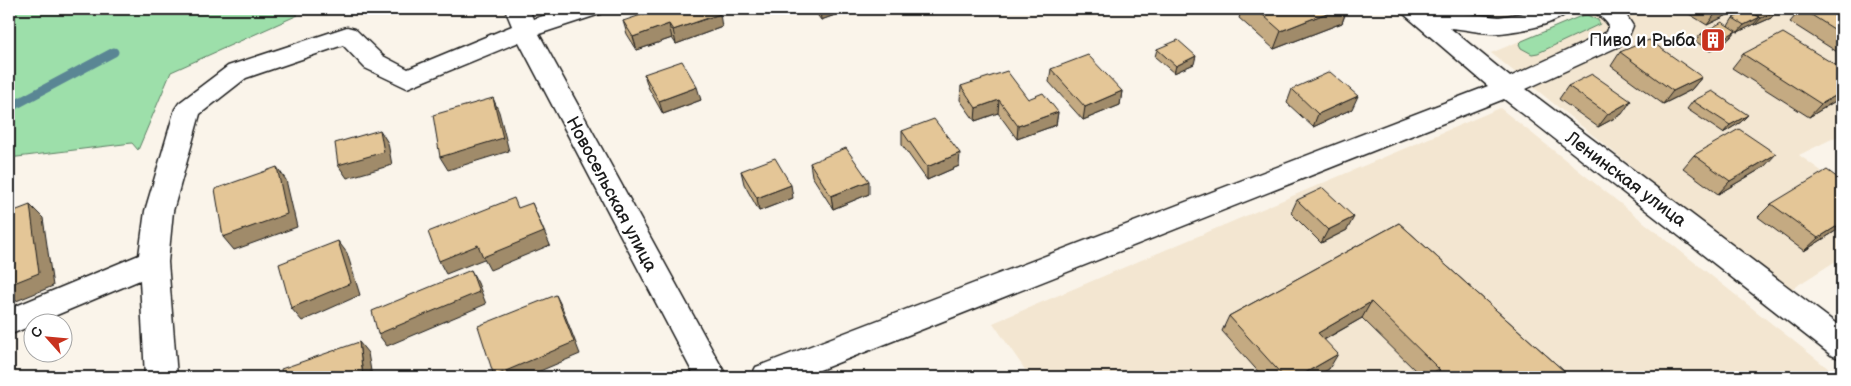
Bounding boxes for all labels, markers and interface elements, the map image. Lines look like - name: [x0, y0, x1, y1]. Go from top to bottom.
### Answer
- building icon: Пиво и Рыба: [1700, 27, 1726, 53]
- place label: Пиво и Рыба: [1589, 30, 1696, 51]
- street label: Новосельская улица: [562, 113, 662, 276]
- street label: Ленинская улица: [1561, 127, 1690, 232]
- north arrow: [22, 314, 72, 364]
- text: С: [27, 324, 47, 341]

